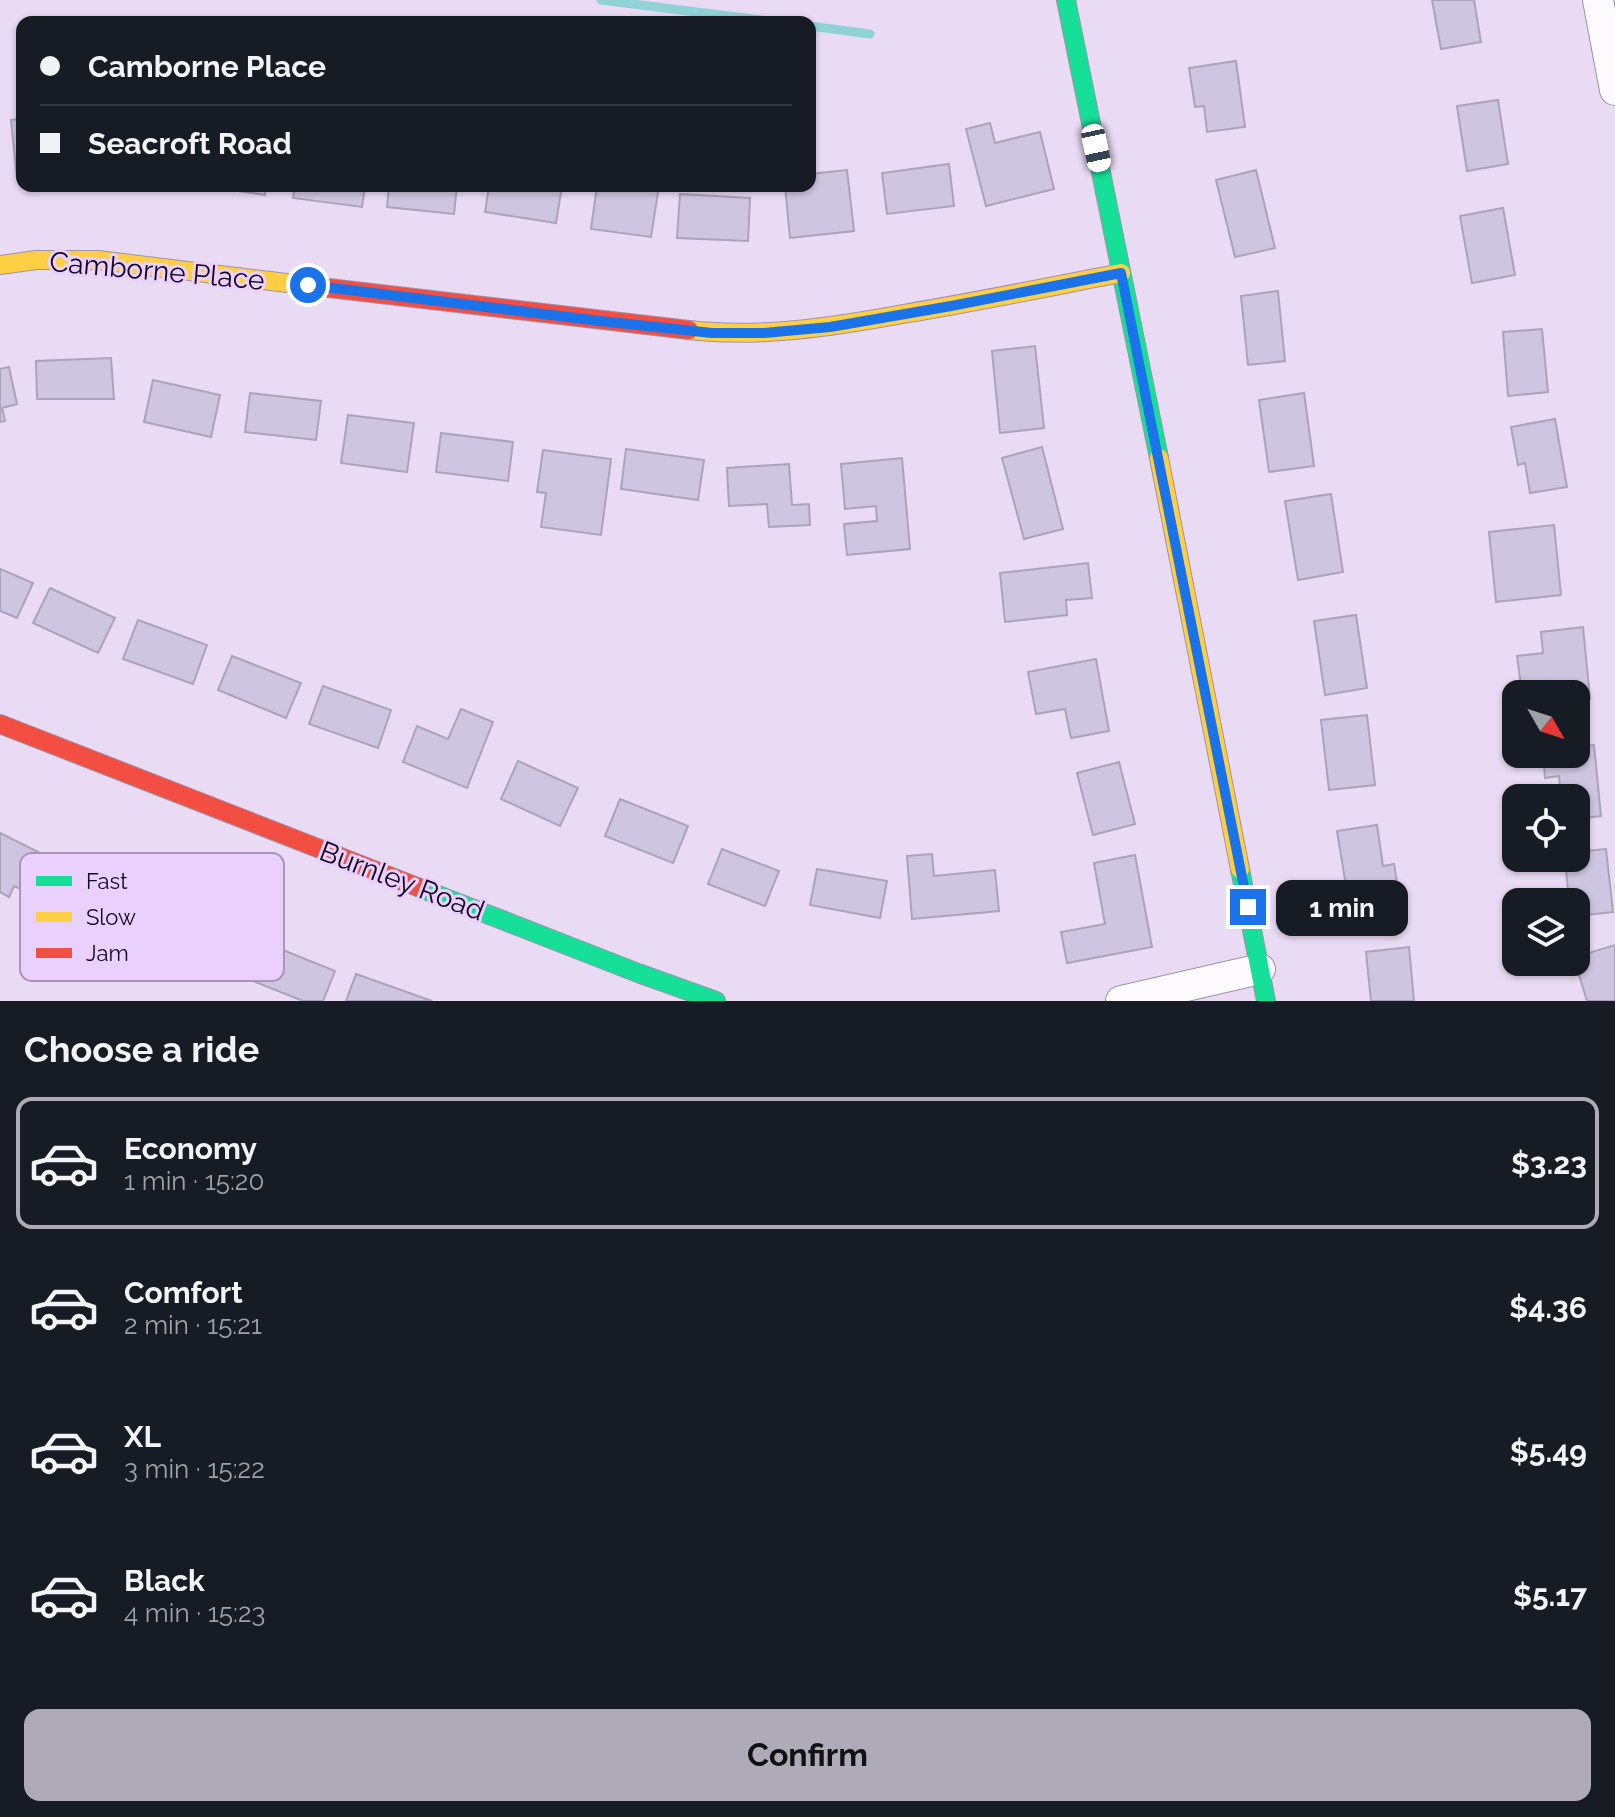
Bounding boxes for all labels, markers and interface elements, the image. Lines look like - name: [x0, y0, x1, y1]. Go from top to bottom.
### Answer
- text: Camborne Place: [88, 49, 326, 84]
- car: [1079, 122, 1113, 174]
- text: Seacroft Road: [88, 126, 292, 161]
- street label: Camborne Place: [48, 245, 266, 297]
- route start: [290, 267, 326, 303]
- north arrow: [1502, 680, 1590, 768]
- map controls: [1502, 680, 1590, 976]
- button: locate: [1502, 784, 1590, 872]
- street label: Burnley Road: [315, 834, 489, 928]
- legend: [20, 853, 284, 981]
- text: Fast: [86, 868, 128, 894]
- callout: 1 min: [1276, 879, 1408, 935]
- button: layers: [1502, 888, 1590, 976]
- route end: [1230, 889, 1266, 925]
- text: 1 min: [1309, 893, 1375, 923]
- text: Slow: [86, 904, 136, 930]
- text: Jam: [86, 940, 129, 966]
- text: Choose a ride: [24, 1028, 259, 1070]
- icon: car: [28, 1127, 100, 1199]
- text: Economy: [124, 1131, 257, 1166]
- text: $3.23: [1511, 1146, 1587, 1181]
- text: 1 min · 15:20: [124, 1166, 264, 1196]
- icon: car: [28, 1271, 100, 1343]
- text: Comfort: [124, 1275, 243, 1310]
- text: $4.36: [1509, 1290, 1587, 1325]
- text: 2 min · 15:21: [124, 1310, 262, 1340]
- icon: car: [28, 1415, 100, 1487]
- text: XL: [124, 1419, 161, 1454]
- text: $5.49: [1510, 1434, 1587, 1469]
- text: 3 min · 15:22: [124, 1454, 265, 1484]
- icon: car: [28, 1559, 100, 1631]
- text: Black: [124, 1563, 205, 1598]
- text: $5.17: [1513, 1578, 1587, 1613]
- text: 4 min · 15:23: [124, 1598, 265, 1628]
- button: Confirm: [24, 1709, 1591, 1801]

